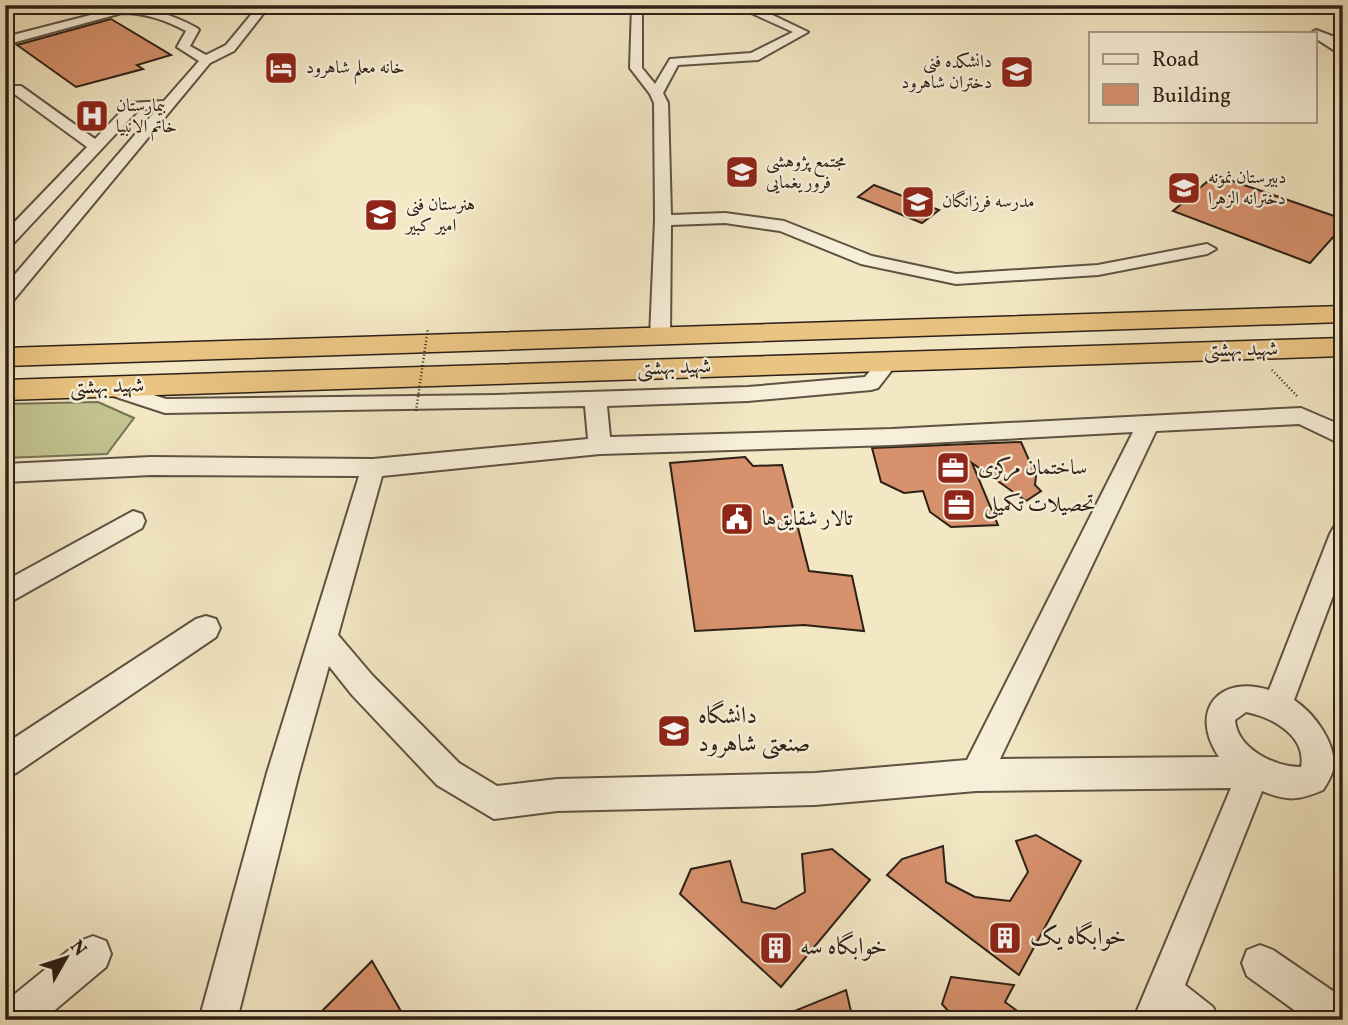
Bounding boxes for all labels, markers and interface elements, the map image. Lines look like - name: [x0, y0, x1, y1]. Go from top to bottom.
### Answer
- legend: [1089, 32, 1316, 122]
- text: Road: [1152, 46, 1199, 75]
- hotel icon: خانه معلم شاهرود: [262, 49, 300, 87]
- place label: دانشکده فنی دختران شاهرود: [901, 50, 992, 96]
- school or university icon: دانشکده فنی دختران شاهرود: [998, 53, 1036, 91]
- place label: خانه معلم شاهرود: [306, 56, 405, 85]
- text: Building: [1152, 82, 1231, 111]
- place label: بیمارستان خاتم الانبیا: [116, 94, 177, 142]
- hospital icon: بیمارستان خاتم الانبیا: [73, 97, 111, 135]
- place label: مجتمع پژوهشی فرور یغمایی: [766, 150, 846, 196]
- school or university icon: مجتمع پژوهشی فرور یغمایی: [723, 153, 761, 191]
- place label: دبیرستان نمونه دخترانه الزهرا: [1208, 166, 1286, 212]
- school or university icon: دبیرستان نمونه دخترانه الزهرا: [1165, 169, 1203, 207]
- school or university icon: مدرسه فرزانگان: [899, 183, 937, 221]
- place label: مدرسه فرزانگان: [942, 189, 1034, 215]
- place label: هنرستان فنی امیر کبیر: [404, 193, 475, 239]
- school or university icon: هنرستان فنی امیر کبیر: [362, 196, 400, 234]
- street label: شهید بهشتی: [1204, 335, 1278, 365]
- street label: شهید بهشتی: [636, 352, 712, 384]
- street label: شهید بهشتی: [69, 371, 145, 403]
- office icon: ساختمان مرکزی: [934, 449, 972, 487]
- place label: ساختمان مرکزی: [978, 454, 1087, 483]
- office icon: تحصیلات تکمیلی: [940, 486, 978, 524]
- place label: تحصیلات تکمیلی: [984, 491, 1095, 520]
- public building icon: تالار شقایق‌‌ها: [718, 500, 756, 538]
- place label: تالار شقایق‌‌ها: [762, 505, 854, 534]
- place label: دانشگاه صنعتی شاهرود: [698, 700, 810, 762]
- school or university icon: دانشگاه صنعتی شاهرود: [655, 712, 693, 750]
- building icon: خوابگاه یک: [986, 919, 1024, 957]
- place label: خوابگاه یک: [1030, 921, 1126, 955]
- north arrow: [32, 923, 102, 993]
- building icon: خوابگاه سه: [757, 929, 795, 967]
- place label: خوابگاه سه: [800, 931, 887, 965]
- text: N: [63, 935, 92, 962]

